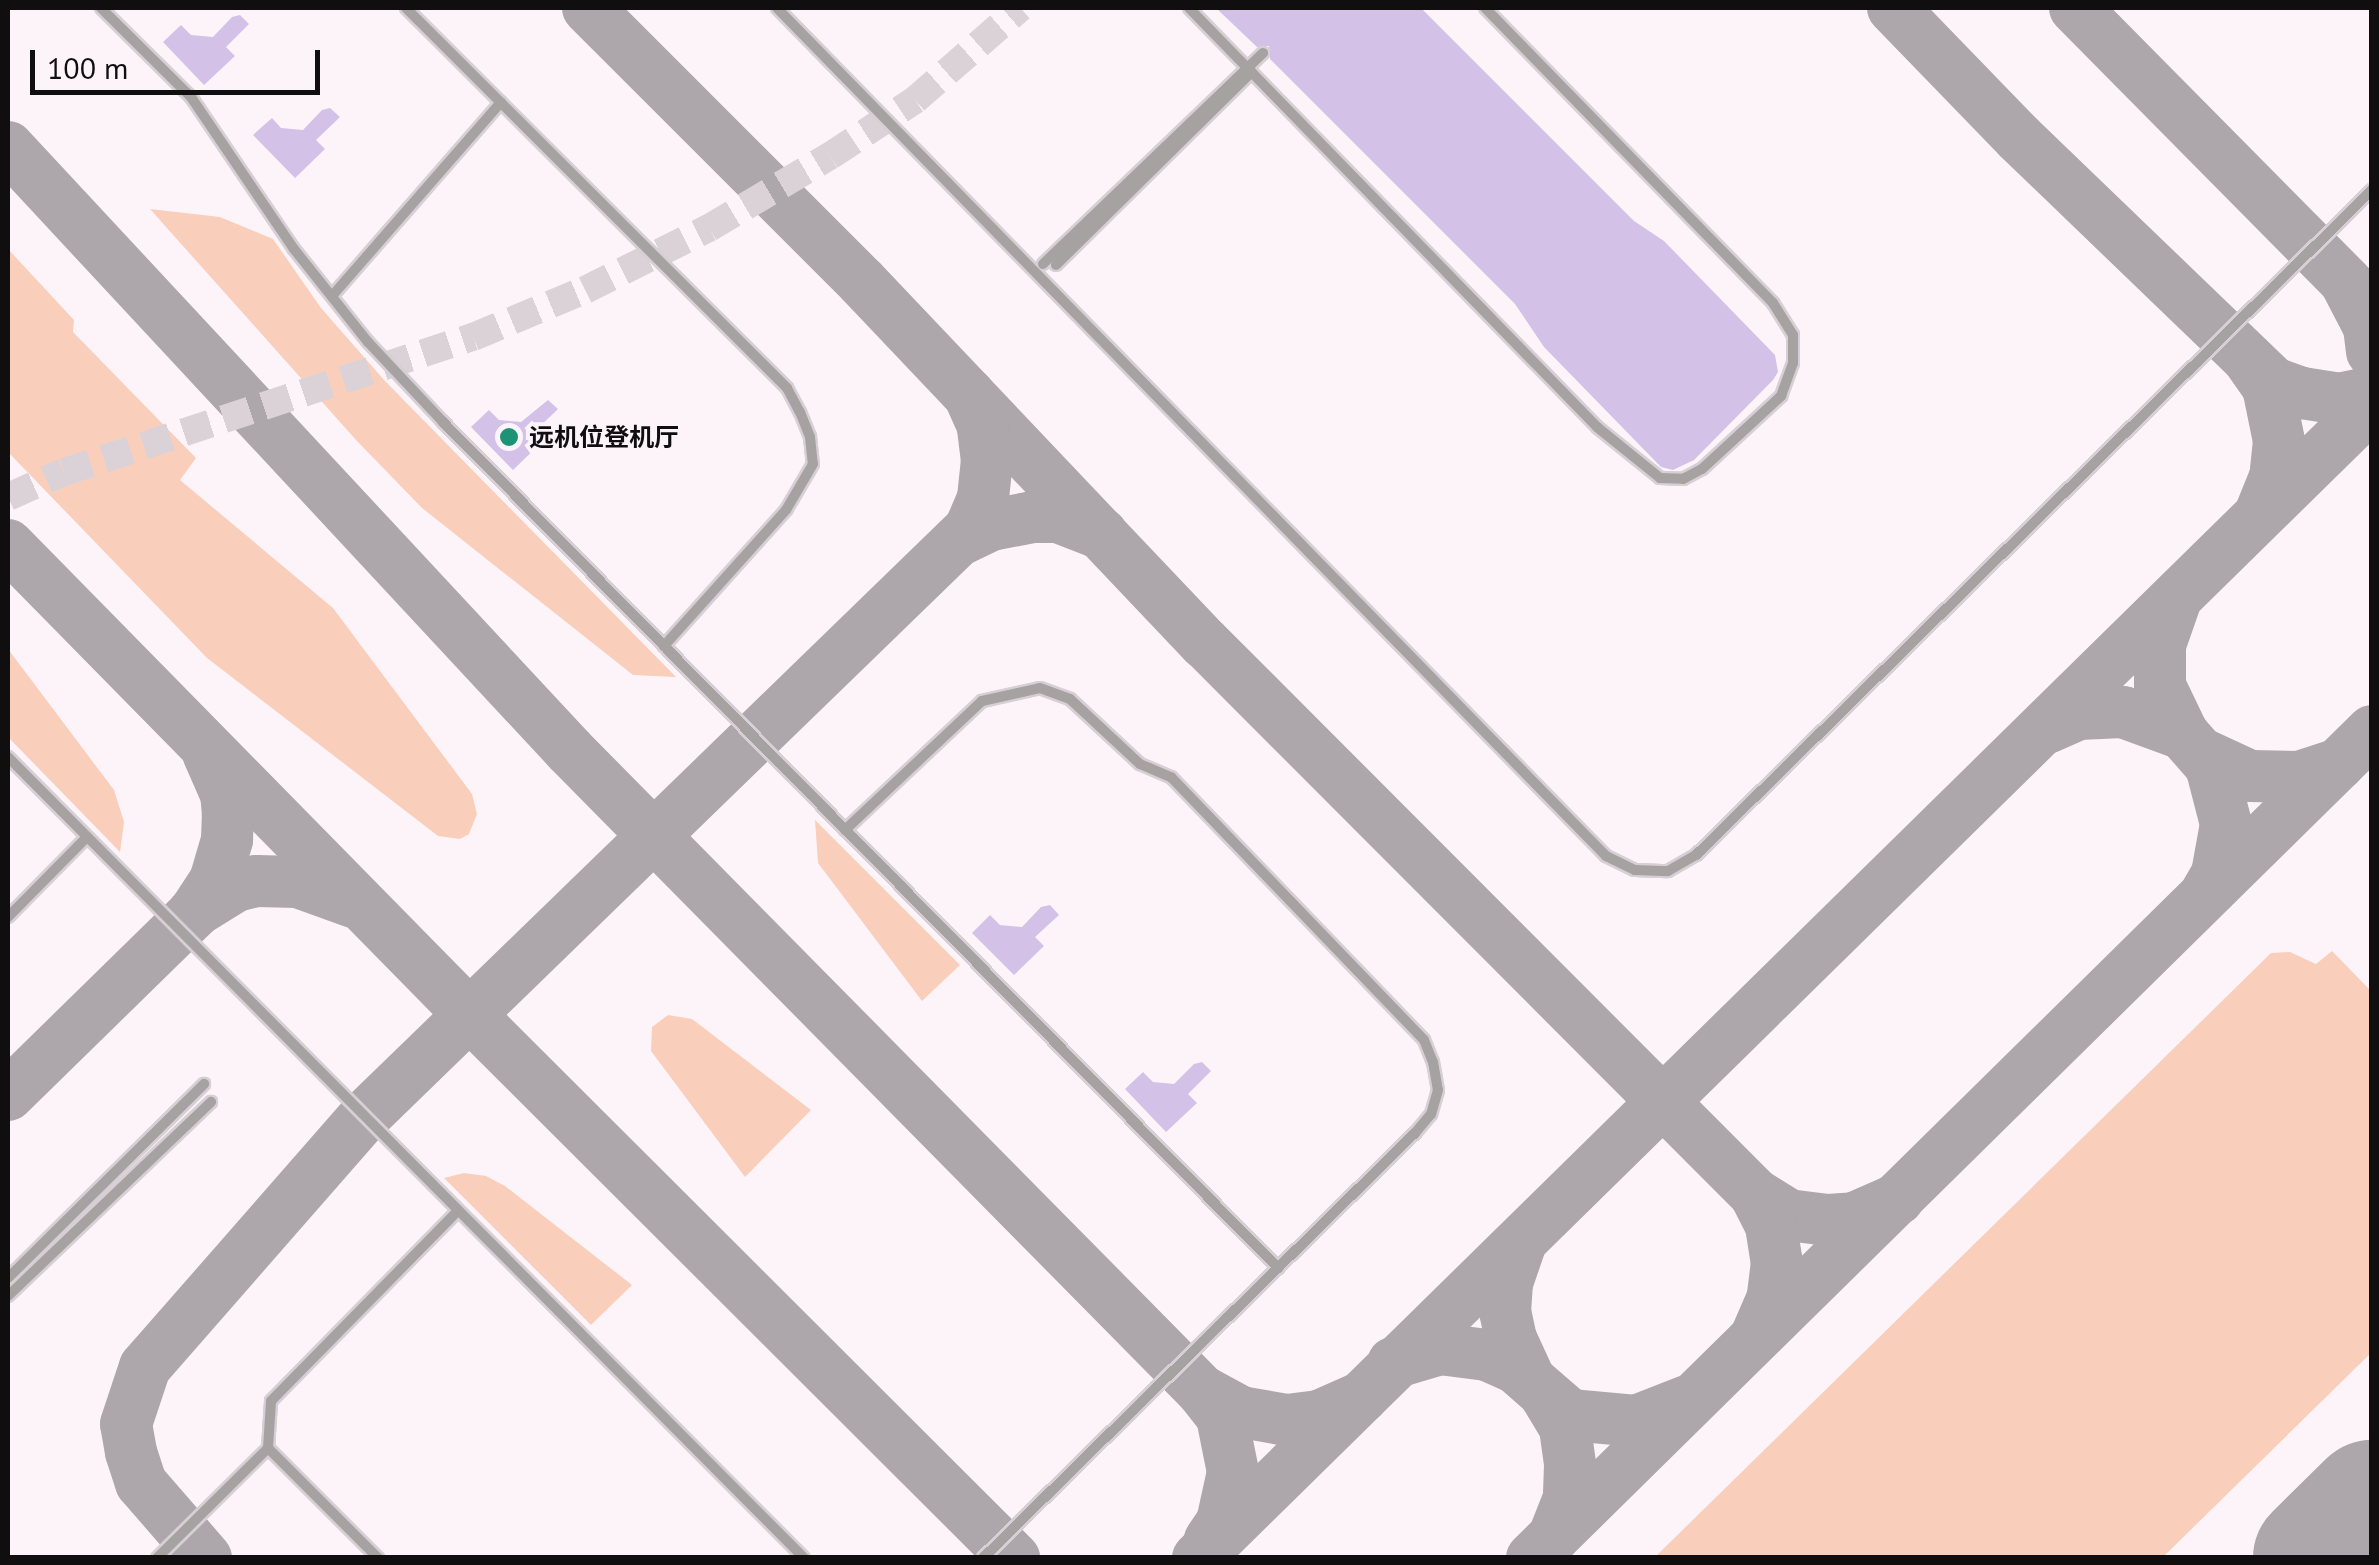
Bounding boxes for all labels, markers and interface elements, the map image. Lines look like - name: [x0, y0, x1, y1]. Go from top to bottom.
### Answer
- scale bar: [35, 30, 325, 92]
- text: 100 m: [47, 48, 128, 87]
- place label: 远机位登机厅: [529, 422, 679, 452]
- marker: 远机位登机厅: [498, 426, 520, 448]

